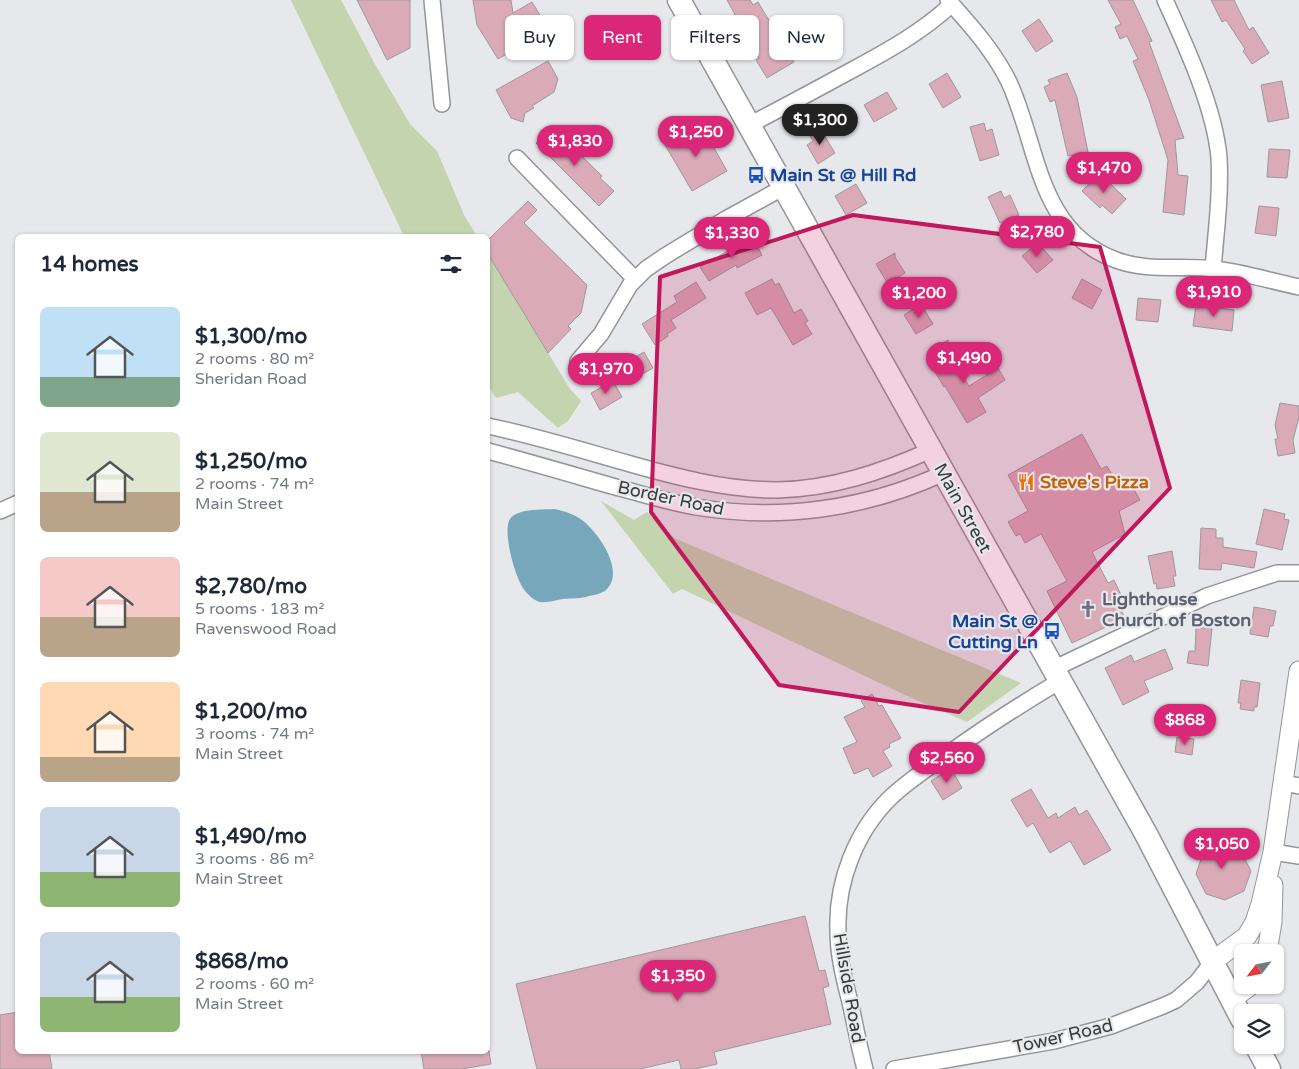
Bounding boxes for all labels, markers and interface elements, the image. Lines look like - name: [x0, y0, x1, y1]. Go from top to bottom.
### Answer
- chip: Buy: [505, 15, 574, 60]
- chip: Rent: [584, 15, 661, 60]
- chip: Filters: [671, 15, 759, 60]
- chip: New: [769, 15, 843, 60]
- pin: $1,300: [779, 104, 861, 146]
- text: $1,300: [793, 110, 847, 130]
- pin: $1,250: [655, 116, 737, 158]
- text: $1,250: [669, 122, 723, 142]
- pin: $1,830: [534, 124, 616, 167]
- text: $1,830: [548, 131, 602, 151]
- pin: $1,470: [1063, 152, 1145, 194]
- text: $1,470: [1077, 158, 1131, 178]
- place label: Main St @ Hill Rd: [770, 164, 916, 186]
- bus stop icon: Main St @ Hill Rd: [746, 165, 766, 185]
- pin: $1,330: [691, 216, 773, 259]
- pin: $2,780: [996, 216, 1078, 258]
- text: $2,780: [1010, 222, 1064, 242]
- text: $1,330: [705, 223, 759, 243]
- icon: filters: [437, 250, 465, 278]
- text: 14 homes: [40, 252, 139, 277]
- pin: $1,200: [878, 276, 960, 319]
- pin: $1,910: [1173, 276, 1255, 318]
- text: $1,910: [1187, 282, 1241, 302]
- text: $1,200: [892, 283, 946, 303]
- text: $1,300/mo: [195, 324, 307, 349]
- icon: home: [80, 327, 140, 387]
- pin: $1,490: [923, 342, 1005, 384]
- text: $1,490: [937, 348, 991, 368]
- text: 2 rooms · 80 m²: [195, 349, 314, 369]
- pin: $1,970: [565, 352, 647, 395]
- text: $1,970: [579, 359, 633, 379]
- text: Sheridan Road: [195, 369, 307, 389]
- text: $1,250/mo: [195, 449, 307, 474]
- icon: home: [80, 452, 140, 512]
- street label: Main Street: [929, 459, 997, 557]
- place label: Steve's Pizza: [1040, 471, 1149, 493]
- restaurant icon: Steve's Pizza: [1016, 472, 1036, 492]
- text: 2 rooms · 74 m²: [195, 474, 314, 494]
- street label: Border Road: [616, 476, 726, 520]
- text: Main Street: [195, 494, 283, 514]
- text: $2,780/mo: [195, 574, 307, 599]
- icon: home: [80, 577, 140, 637]
- place label: Lighthouse Church of Boston: [1102, 588, 1251, 631]
- text: 5 rooms · 183 m²: [195, 599, 324, 619]
- church icon: Lighthouse Church of Boston: [1078, 599, 1098, 619]
- place label: Main St @ Cutting Ln: [948, 610, 1038, 653]
- text: Ravenswood Road: [195, 619, 337, 639]
- bus stop icon: Main St @ Cutting Ln: [1042, 621, 1062, 641]
- text: $1,200/mo: [195, 699, 307, 724]
- icon: home: [80, 702, 140, 762]
- pin: $868: [1155, 704, 1215, 746]
- text: $868: [1165, 710, 1205, 730]
- text: 3 rooms · 74 m²: [195, 724, 314, 744]
- pin: $2,560: [906, 742, 988, 784]
- text: Main Street: [195, 744, 283, 764]
- text: $2,560: [920, 748, 974, 768]
- text: $1,490/mo: [195, 824, 307, 849]
- icon: home: [80, 827, 140, 887]
- pin: $1,050: [1181, 828, 1263, 870]
- text: $1,050: [1195, 834, 1249, 854]
- text: 3 rooms · 86 m²: [195, 849, 314, 869]
- text: Main Street: [195, 869, 283, 889]
- street label: Hillside Road: [828, 931, 870, 1045]
- north arrow: [1234, 944, 1284, 994]
- map controls: [1234, 944, 1284, 1054]
- text: $868/mo: [195, 949, 289, 974]
- icon: home: [80, 952, 140, 1012]
- pin: $1,350: [637, 960, 719, 1002]
- text: $1,350: [651, 966, 705, 986]
- text: 2 rooms · 60 m²: [195, 974, 314, 994]
- text: Main Street: [195, 994, 283, 1014]
- button: layers: [1234, 1004, 1284, 1054]
- street label: Tower Road: [1011, 1014, 1115, 1058]

